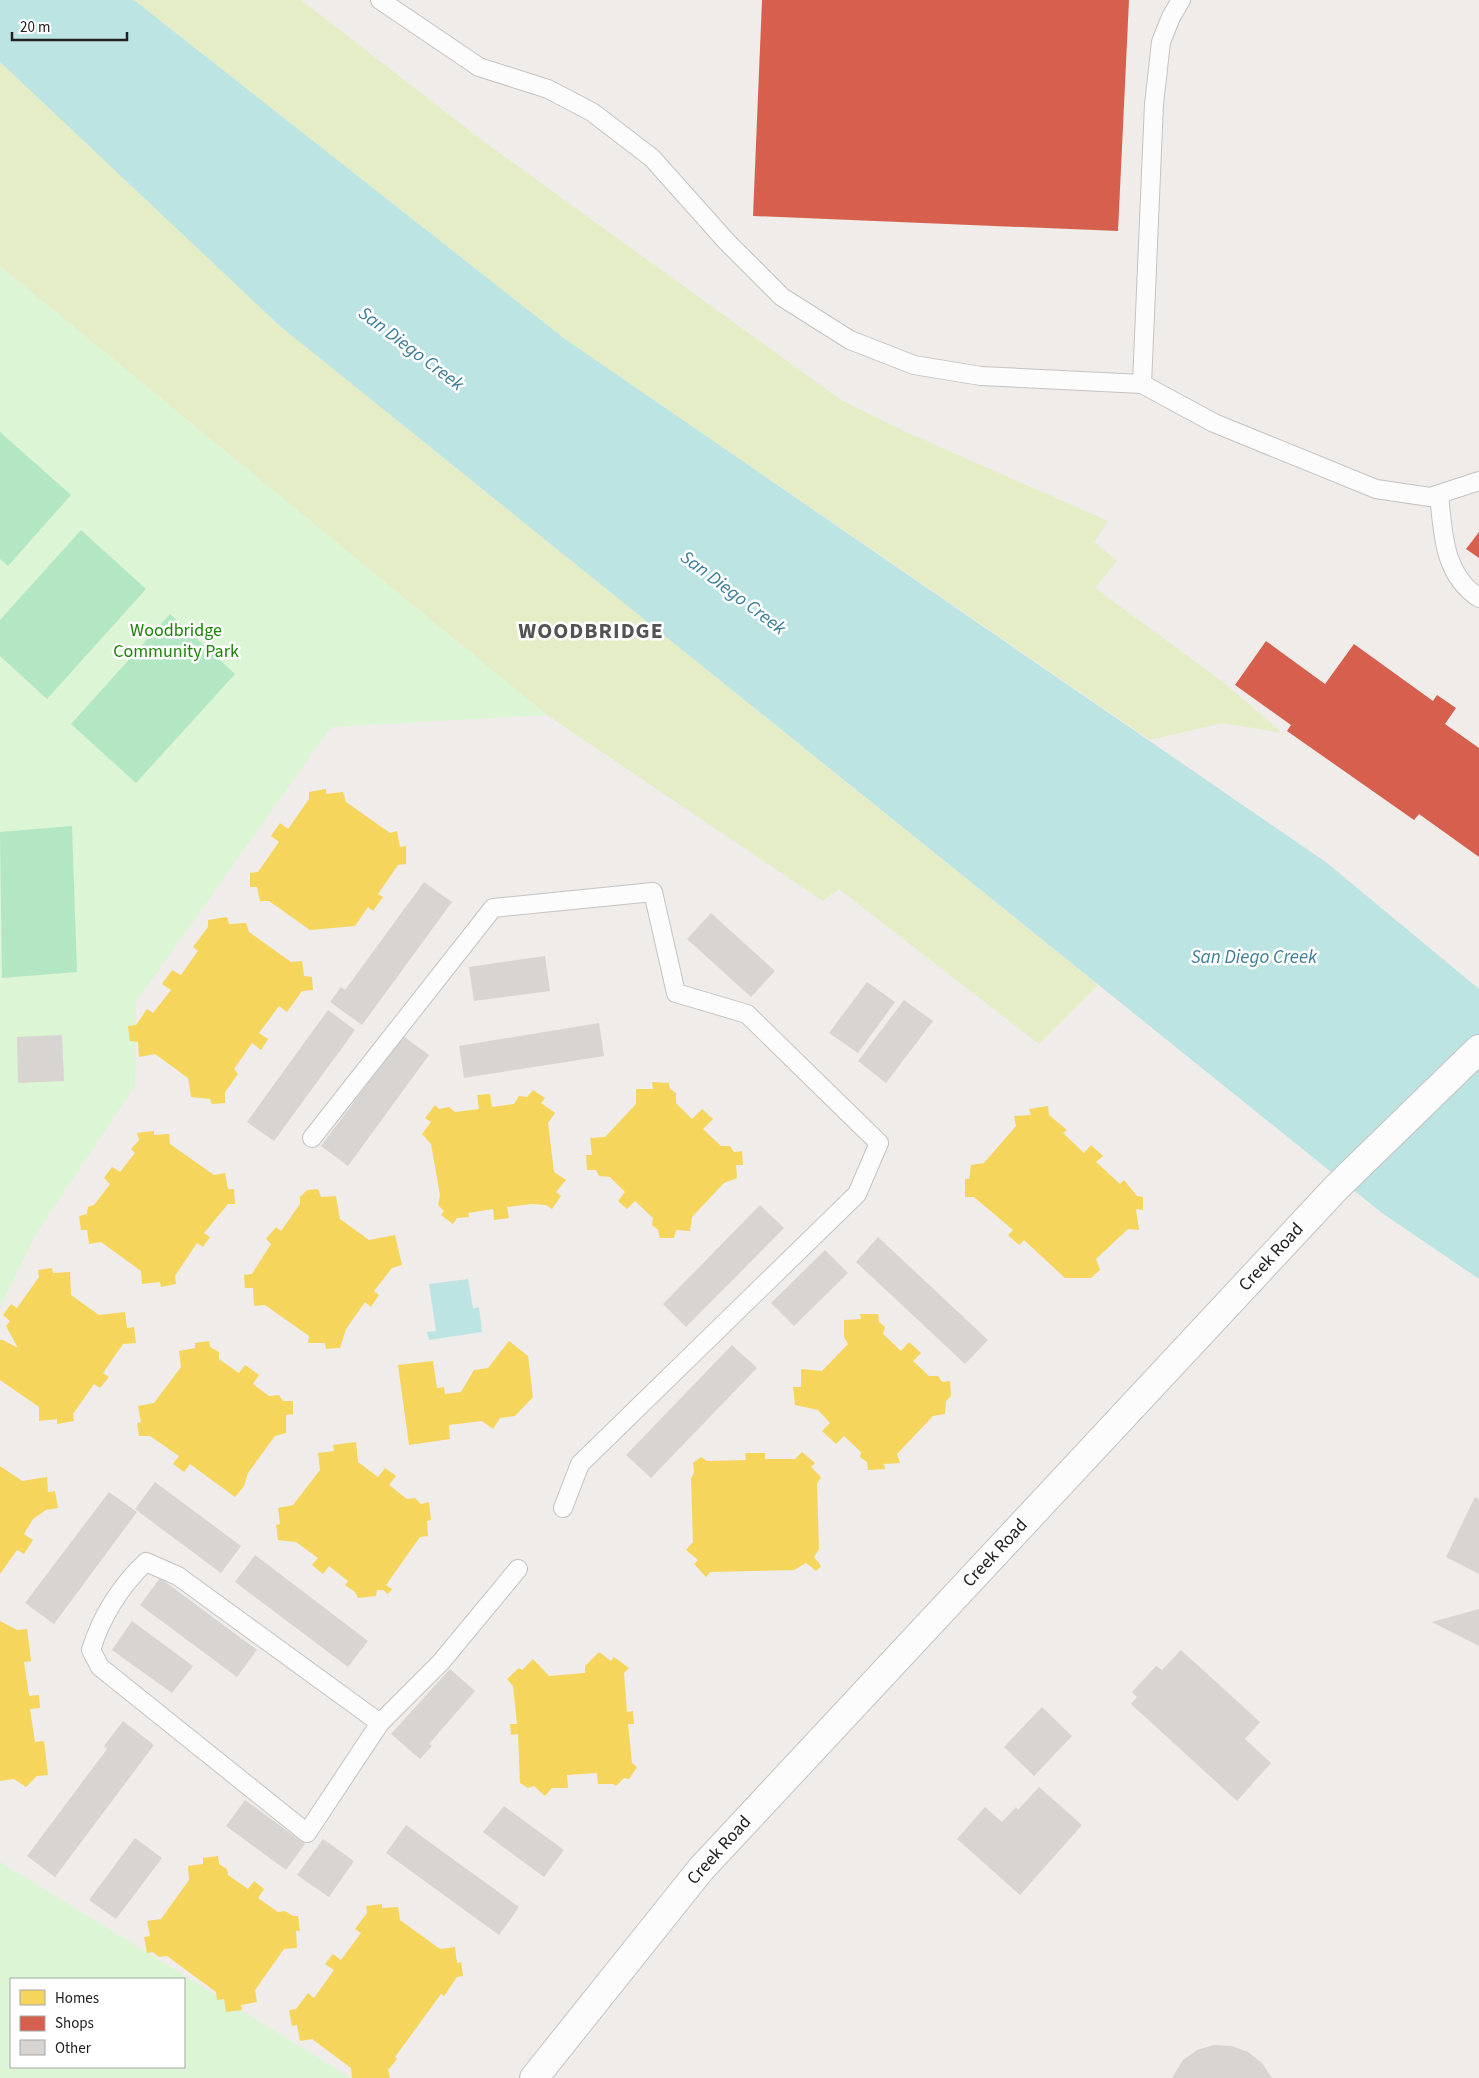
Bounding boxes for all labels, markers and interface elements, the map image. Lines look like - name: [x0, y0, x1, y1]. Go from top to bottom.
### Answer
- scale bar: [12, 10, 128, 42]
- text: 20 m: [20, 17, 50, 38]
- water label: San Diego Creek: [352, 300, 470, 398]
- water label: San Diego Creek: [674, 544, 792, 642]
- district label: WOODBRIDGE: [518, 615, 664, 647]
- park label: Woodbridge Community Park: [113, 618, 239, 664]
- water label: San Diego Creek: [1191, 944, 1318, 971]
- street label: Creek Road: [1233, 1217, 1309, 1297]
- street label: Creek Road: [957, 1513, 1033, 1593]
- street label: Creek Road: [681, 1810, 757, 1890]
- legend: [10, 1978, 185, 2068]
- text: Homes: [55, 1988, 99, 2009]
- text: Shops: [55, 2013, 94, 2034]
- text: Other: [55, 2038, 92, 2059]

